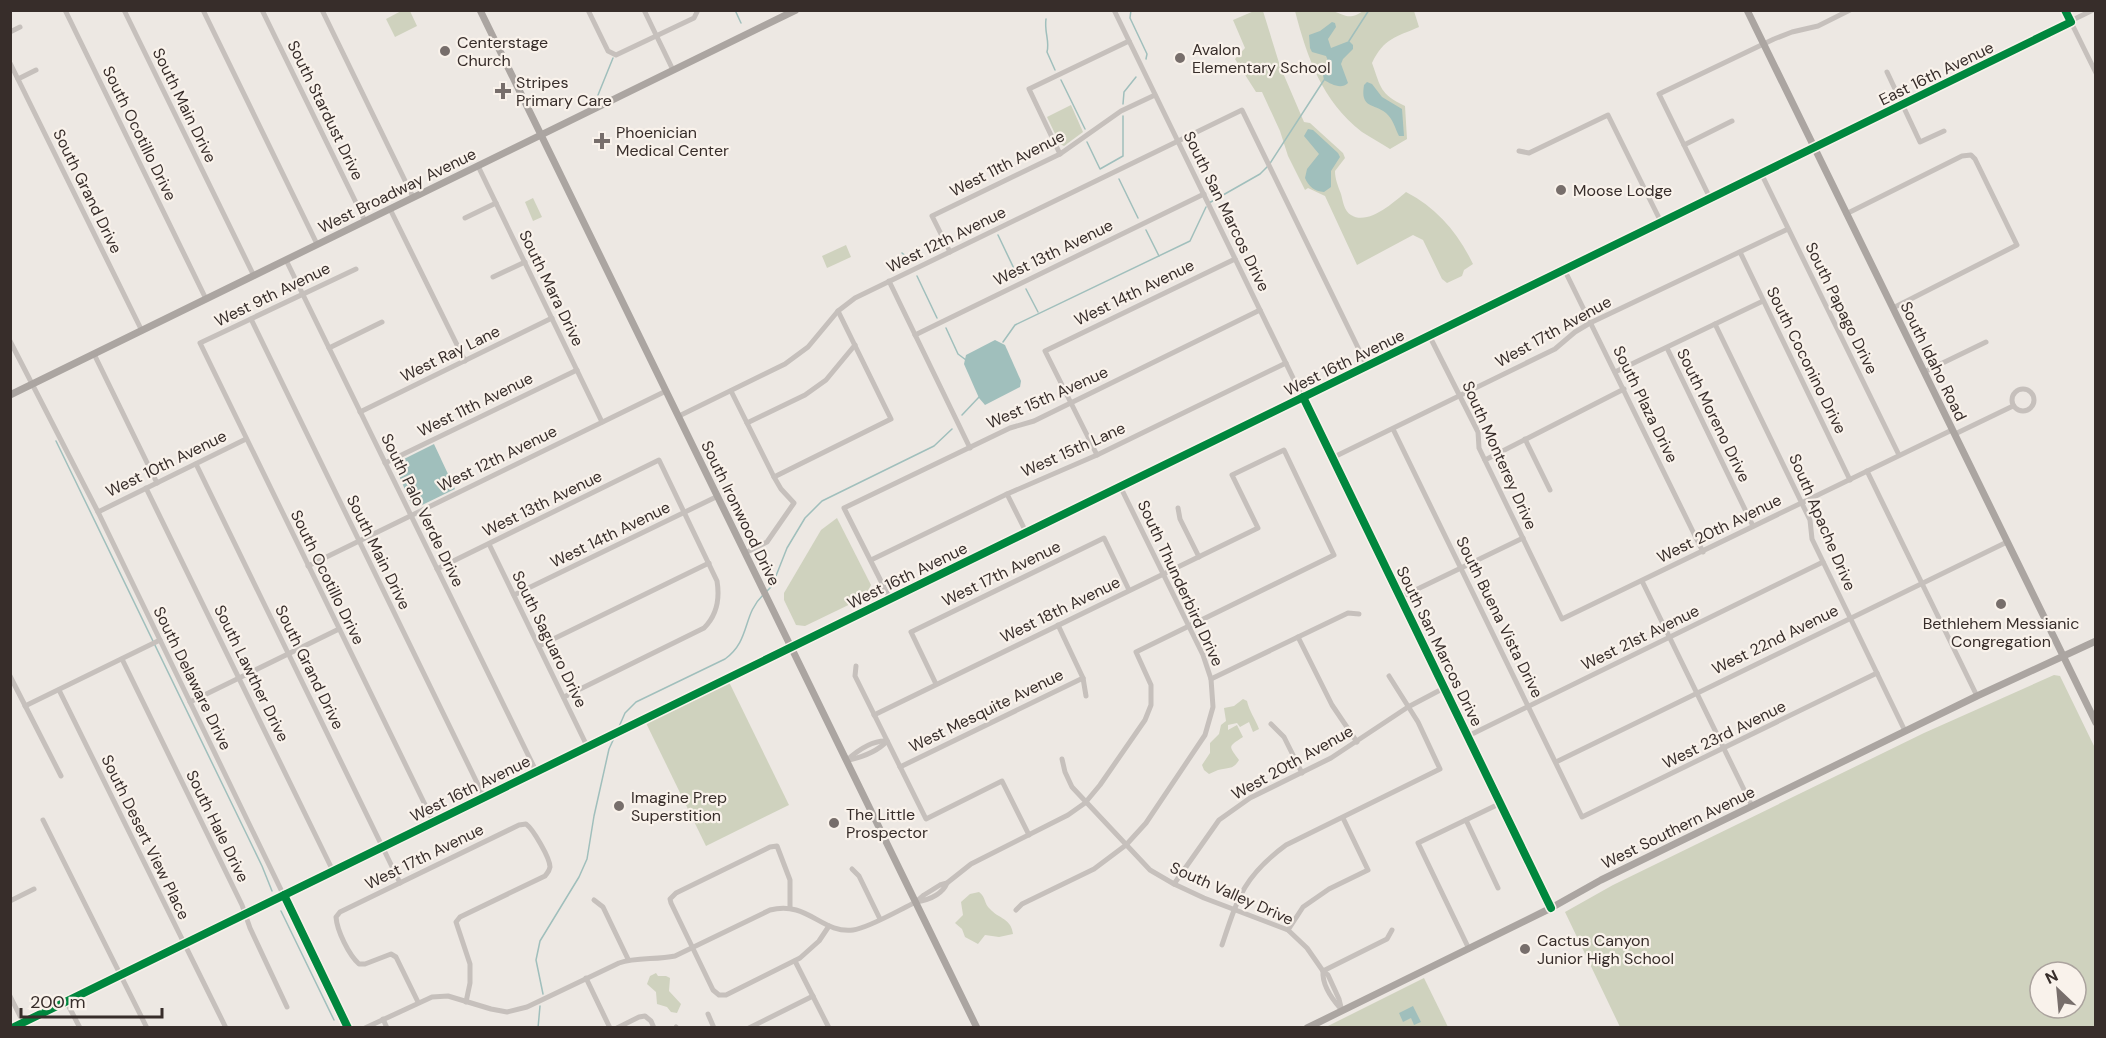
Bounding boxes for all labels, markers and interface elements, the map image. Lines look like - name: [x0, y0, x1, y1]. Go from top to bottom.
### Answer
- place label: Centerstage Church: [457, 32, 548, 71]
- street label: South Stardust Drive: [283, 37, 368, 184]
- street label: East 16th Avenue: [1875, 37, 1997, 110]
- place label: Avalon Elementary School: [1192, 39, 1330, 78]
- street label: South Main Drive: [148, 44, 221, 166]
- marker: Centerstage Church: [438, 44, 452, 58]
- marker: Avalon Elementary School: [1173, 51, 1187, 65]
- street label: South Ocotillo Drive: [98, 62, 181, 204]
- place label: Stripes Primary Care: [516, 72, 612, 111]
- marker: Stripes Primary Care: [494, 82, 512, 100]
- place label: Phoenician Medical Center: [616, 122, 729, 161]
- street label: West 11th Avenue: [946, 125, 1068, 201]
- street label: South Grand Drive: [48, 126, 127, 257]
- street label: South San Marcos Drive: [1179, 128, 1274, 295]
- marker: Phoenician Medical Center: [593, 132, 611, 150]
- street label: West Broadway Avenue: [315, 143, 480, 238]
- place label: Moose Lodge: [1573, 180, 1672, 201]
- marker: Moose Lodge: [1554, 183, 1568, 197]
- street label: West 12th Avenue: [883, 201, 1009, 277]
- street label: West 13th Avenue: [990, 214, 1116, 290]
- street label: South Mara Drive: [514, 227, 589, 350]
- street label: South Papago Drive: [1800, 239, 1883, 378]
- street label: West 14th Avenue: [1071, 254, 1198, 331]
- street label: West 9th Avenue: [211, 257, 334, 332]
- street label: South Coconino Drive: [1762, 283, 1851, 437]
- street label: West 17th Avenue: [1491, 291, 1615, 372]
- street label: South Idaho Road: [1896, 298, 1972, 424]
- street label: West Ray Lane: [397, 320, 503, 387]
- street label: West 16th Avenue: [1281, 324, 1408, 401]
- street label: South Plaza Drive: [1608, 342, 1683, 466]
- street label: South Moreno Drive: [1672, 345, 1755, 485]
- street label: West 15th Avenue: [983, 361, 1111, 434]
- street label: West 11th Avenue: [414, 367, 536, 442]
- street label: South Monterey Drive: [1457, 378, 1542, 533]
- street label: West 15th Lane: [1018, 417, 1129, 482]
- street label: West 12th Avenue: [434, 420, 560, 496]
- street label: West 10th Avenue: [102, 425, 230, 502]
- street label: South Palo Verde Drive: [376, 430, 469, 590]
- street label: South Ironwood Drive: [696, 437, 785, 589]
- street label: South Apache Drive: [1784, 451, 1861, 594]
- street label: West 13th Avenue: [479, 465, 605, 541]
- street label: West 20th Avenue: [1653, 489, 1785, 568]
- street label: South Main Drive: [342, 491, 415, 613]
- street label: West 14th Avenue: [547, 496, 674, 573]
- street label: South Thunderbird Drive: [1133, 497, 1228, 670]
- street label: South Ocotillo Drive: [286, 506, 369, 648]
- street label: South Buena Vista Drive: [1451, 533, 1548, 701]
- street label: West 17th Avenue: [938, 536, 1064, 611]
- street label: West 16th Avenue: [844, 537, 971, 614]
- street label: South San Marcos Drive: [1392, 563, 1487, 730]
- street label: South Saguaro Drive: [507, 567, 592, 711]
- street label: West 18th Avenue: [997, 571, 1124, 648]
- marker: Bethlehem Messianic Congregation: [1994, 597, 2008, 611]
- street label: West 21st Avenue: [1578, 600, 1703, 675]
- street label: West 22nd Avenue: [1708, 600, 1842, 679]
- street label: South Lawther Drive: [209, 601, 294, 745]
- street label: South Grand Drive: [270, 602, 349, 733]
- street label: South Delaware Drive: [149, 603, 236, 754]
- place label: Bethlehem Messianic Congregation: [1923, 613, 2079, 652]
- street label: West Mesquite Avenue: [906, 664, 1067, 757]
- street label: West 23rd Avenue: [1659, 695, 1789, 773]
- street label: West 20th Avenue: [1228, 720, 1357, 805]
- street label: West 16th Avenue: [407, 750, 534, 827]
- street label: South Desert View Place: [96, 751, 195, 923]
- street label: South Hale Drive: [181, 767, 254, 886]
- street label: West Southern Avenue: [1598, 781, 1758, 874]
- place label: Imagine Prep Superstition: [631, 787, 727, 826]
- marker: Imagine Prep Superstition: [612, 799, 626, 813]
- place label: The Little Prospector: [846, 804, 928, 843]
- marker: The Little Prospector: [827, 816, 841, 830]
- street label: West 17th Avenue: [361, 819, 487, 894]
- street label: South Valley Drive: [1167, 857, 1297, 930]
- place label: Cactus Canyon Junior High School: [1537, 930, 1674, 969]
- marker: Cactus Canyon Junior High School: [1518, 942, 1532, 956]
- north arrow: [2028, 960, 2088, 1020]
- text: N: [2042, 965, 2061, 989]
- scale bar: [21, 981, 162, 1019]
- text: 200 m: [30, 990, 86, 1014]

